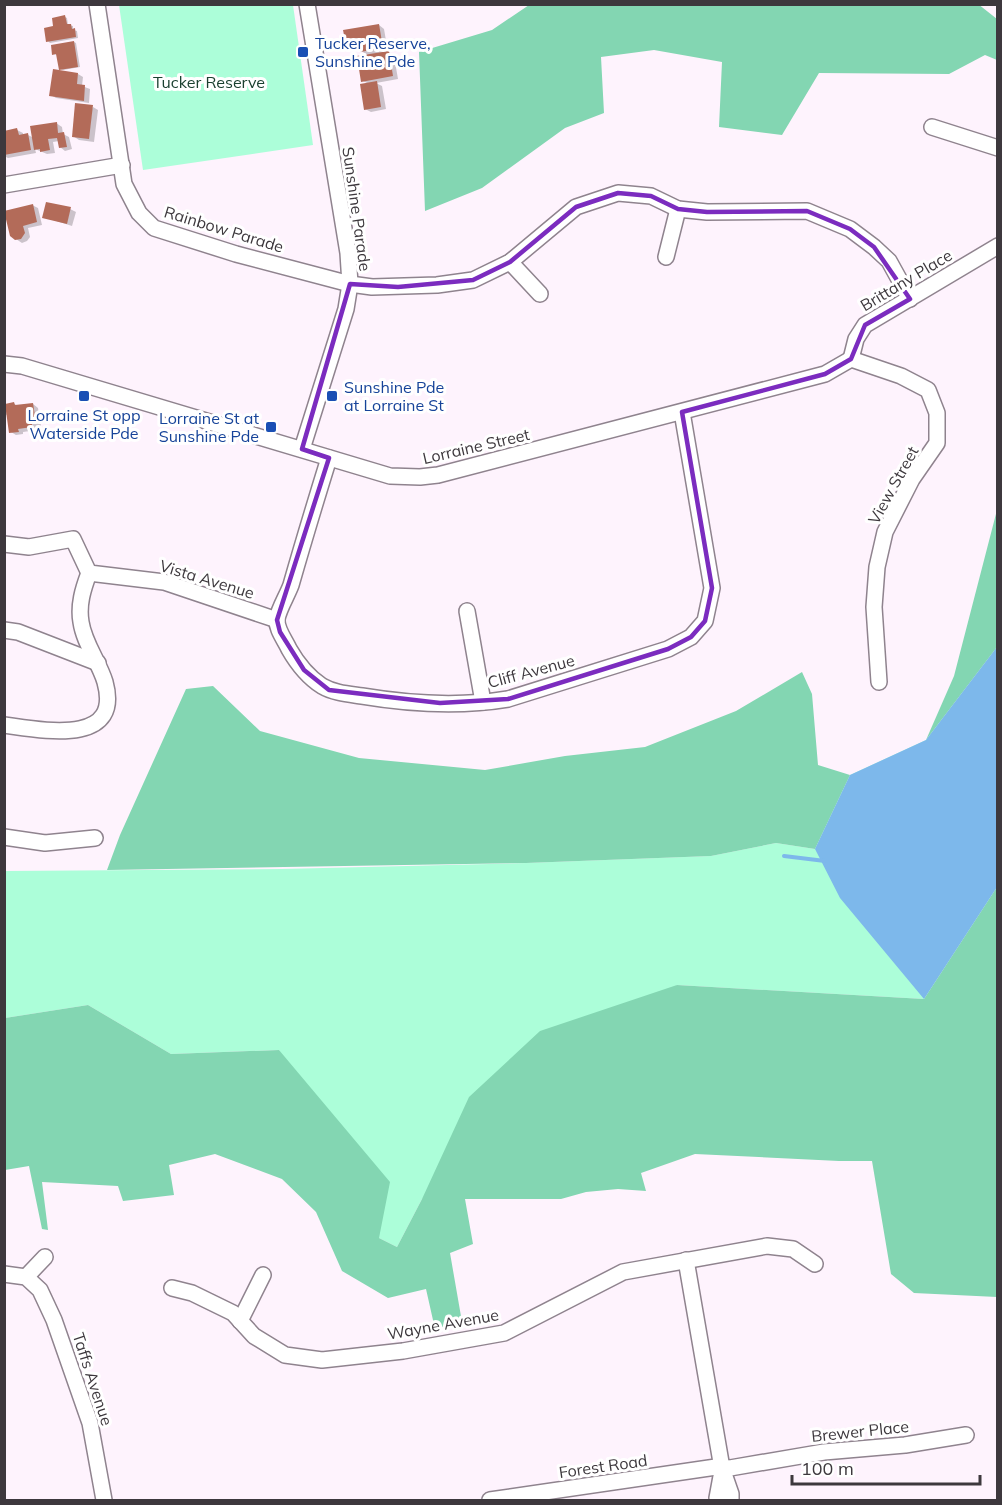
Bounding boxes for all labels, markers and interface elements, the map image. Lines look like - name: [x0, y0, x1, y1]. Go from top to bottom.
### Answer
- place label: Tucker Reserve, Sunshine Pde: [315, 33, 431, 71]
- marker: Tucker Reserve, Sunshine Pde: [296, 45, 310, 59]
- park label: Tucker Reserve: [153, 72, 265, 92]
- street label: Sunshine Parade: [338, 146, 376, 272]
- street label: Rainbow Parade: [162, 201, 286, 257]
- street label: Brittany Place: [857, 245, 955, 315]
- place label: Sunshine Pde at Lorraine St: [344, 377, 444, 415]
- marker: Lorraine St opp Waterside Pde: [77, 389, 91, 403]
- marker: Sunshine Pde at Lorraine St: [325, 389, 339, 403]
- place label: Lorraine St opp Waterside Pde: [27, 405, 141, 443]
- place label: Lorraine St at Sunshine Pde: [159, 408, 259, 446]
- marker: Lorraine St at Sunshine Pde: [264, 420, 278, 434]
- street label: Lorraine Street: [421, 424, 532, 468]
- street label: View Street: [863, 442, 923, 527]
- street label: Vista Avenue: [157, 555, 257, 603]
- street label: Cliff Avenue: [485, 650, 577, 692]
- street label: Wayne Avenue: [386, 1304, 500, 1344]
- street label: Taffs Avenue: [69, 1330, 117, 1428]
- street label: Brewer Place: [810, 1416, 910, 1446]
- scale bar: [792, 1448, 980, 1486]
- street label: Forest Road: [557, 1450, 649, 1482]
- text: 100 m: [801, 1457, 854, 1480]

